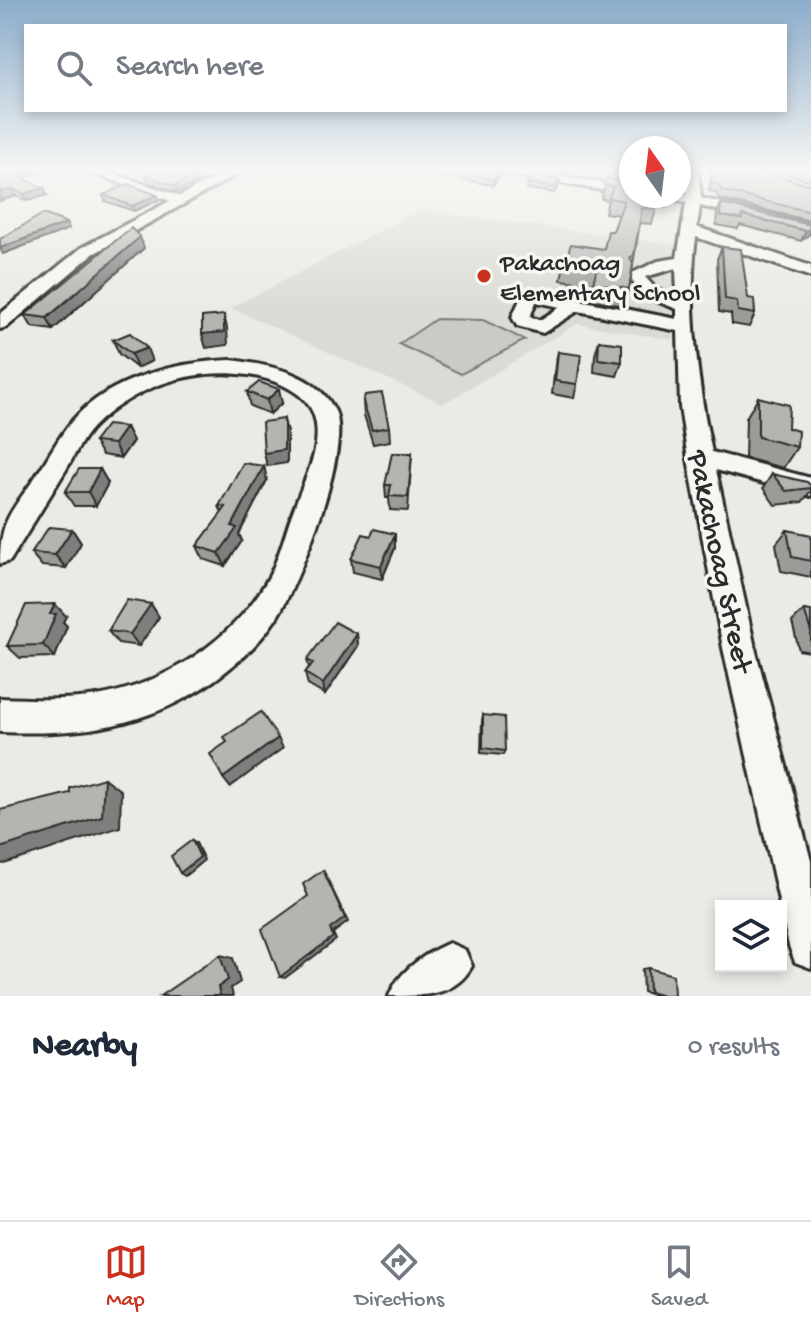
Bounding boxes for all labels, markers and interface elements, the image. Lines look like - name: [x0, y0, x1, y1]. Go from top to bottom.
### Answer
- search box: [24, 24, 787, 112]
- icon: search: [52, 46, 96, 90]
- text: Search here: [116, 51, 264, 86]
- north arrow: [619, 136, 691, 208]
- place label: Pakachoag Elementary School: [499, 250, 700, 311]
- marker: Pakachoag Elementary School: [475, 267, 493, 285]
- street label: Pakachoag Street: [677, 447, 759, 679]
- map controls: [715, 900, 787, 972]
- button: layers: [715, 900, 787, 972]
- text: Nearby: [32, 1028, 137, 1068]
- text: 0 results: [688, 1033, 779, 1064]
- tab: Map: [104, 1240, 148, 1314]
- tab: Directions: [355, 1240, 444, 1314]
- tab: Saved: [651, 1240, 707, 1314]

